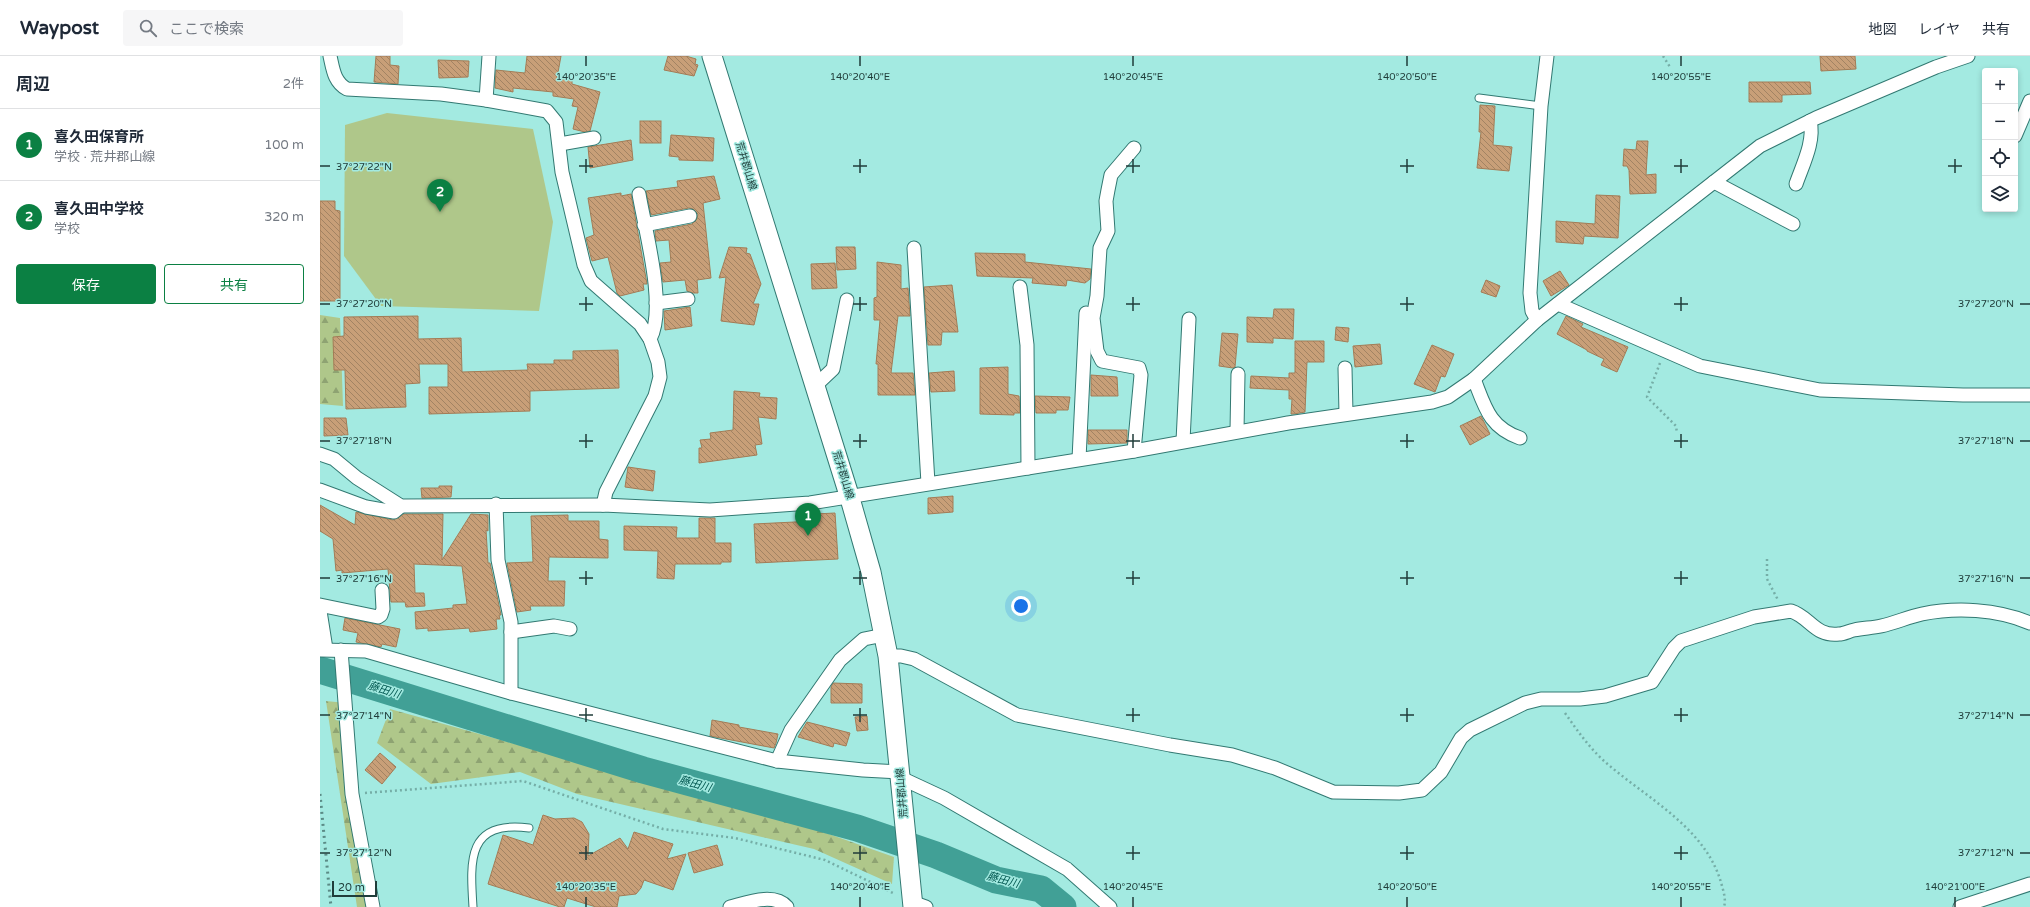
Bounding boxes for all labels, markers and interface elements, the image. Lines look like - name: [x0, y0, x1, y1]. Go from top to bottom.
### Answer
- search box: [123, 10, 403, 46]
- text: Waypost: [20, 17, 99, 39]
- icon: search: [137, 17, 159, 39]
- text: ここで検索: [169, 20, 244, 38]
- text: 地図: [1868, 21, 1896, 38]
- text: レイヤ: [1918, 21, 1960, 38]
- text: 共有: [1982, 21, 2010, 38]
- map controls: [1982, 68, 2018, 212]
- button: +: [1982, 68, 2018, 104]
- text: 140°20'35"E: [556, 71, 616, 83]
- text: 140°20'40"E: [830, 71, 890, 83]
- text: 140°20'45"E: [1103, 71, 1163, 83]
- text: 140°20'50"E: [1377, 71, 1437, 83]
- text: 140°20'55"E: [1651, 71, 1711, 83]
- text: 周辺: [16, 74, 50, 95]
- text: 2件: [283, 76, 304, 92]
- button: −: [1982, 104, 2018, 140]
- text: 喜久田保育所: [54, 128, 144, 146]
- text: 1: [25, 137, 33, 153]
- text: 100 m: [264, 137, 304, 153]
- street label: 荒井郡山線: [733, 140, 759, 192]
- button: locate: [1982, 140, 2018, 176]
- text: 学校 · 荒井郡山線: [54, 149, 155, 165]
- text: 37°27'22"N: [336, 161, 392, 173]
- button: layers: [1982, 176, 2018, 212]
- pin: 2: [427, 179, 453, 212]
- text: 喜久田中学校: [54, 200, 144, 218]
- text: 2: [25, 209, 33, 225]
- text: 320 m: [264, 209, 304, 225]
- text: 学校: [54, 221, 80, 237]
- button: 保存: [16, 264, 156, 304]
- button: 共有: [164, 264, 304, 304]
- text: 37°27'20"N: [336, 298, 392, 310]
- text: 37°27'20"N: [1958, 298, 2014, 310]
- text: 37°27'18"N: [336, 435, 392, 447]
- text: 37°27'18"N: [1958, 435, 2014, 447]
- street label: 荒井郡山線: [830, 449, 856, 501]
- pin: 1: [795, 503, 821, 536]
- text: 37°27'16"N: [336, 573, 392, 585]
- text: 37°27'16"N: [1958, 573, 2014, 585]
- your location: [1011, 596, 1031, 616]
- water label: 藤田川: [366, 679, 403, 701]
- text: 37°27'14"N: [336, 710, 392, 722]
- text: 37°27'14"N: [1958, 710, 2014, 722]
- street label: 荒井郡山線: [894, 768, 910, 818]
- water label: 藤田川: [677, 773, 714, 795]
- text: 37°27'12"N: [336, 847, 392, 859]
- text: 37°27'12"N: [1958, 847, 2014, 859]
- water label: 藤田川: [985, 869, 1022, 891]
- scale bar: [332, 879, 377, 898]
- text: 20 m: [338, 881, 365, 894]
- text: 140°20'35"E: [556, 881, 616, 893]
- text: 140°20'40"E: [830, 881, 890, 893]
- text: 140°20'45"E: [1103, 881, 1163, 893]
- text: 140°20'50"E: [1377, 881, 1437, 893]
- text: 140°20'55"E: [1651, 881, 1711, 893]
- text: 140°21'00"E: [1925, 881, 1985, 893]

